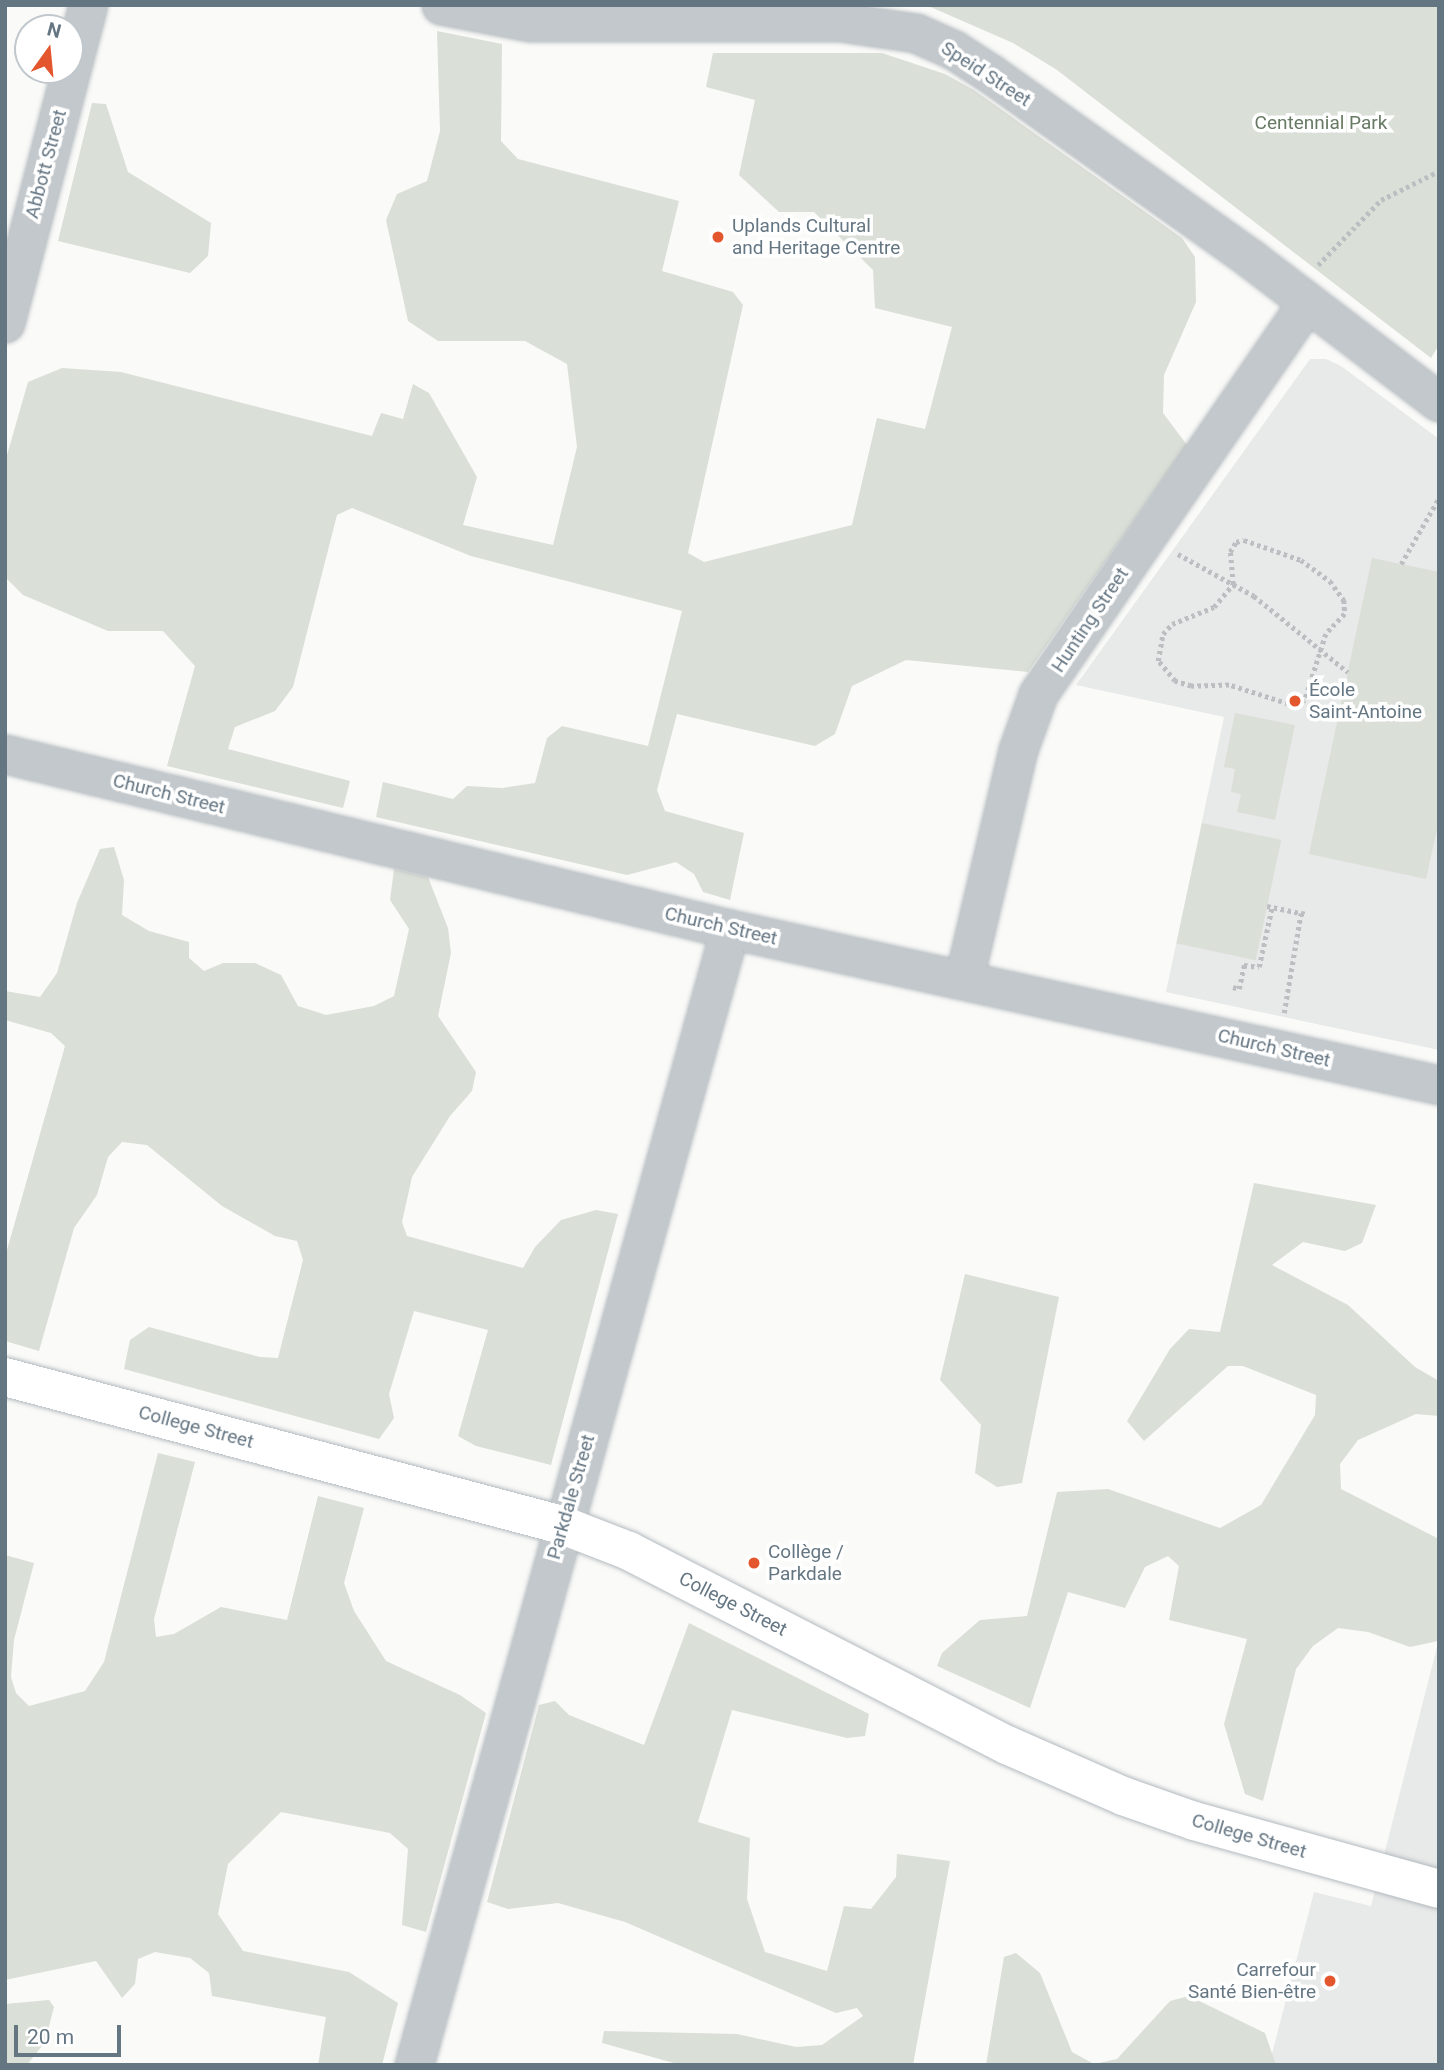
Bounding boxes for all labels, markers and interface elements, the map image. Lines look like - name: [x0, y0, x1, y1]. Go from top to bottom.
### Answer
- north arrow: [14, 14, 84, 84]
- text: N: [45, 17, 63, 43]
- street label: Speid Street: [937, 37, 1035, 111]
- street label: Abbott Street: [21, 107, 71, 221]
- park label: Centennial Park: [1255, 112, 1387, 134]
- place label: Uplands Cultural and Heritage Centre: [732, 215, 900, 259]
- marker: Uplands Cultural and Heritage Centre: [710, 229, 726, 245]
- street label: Hunting Street: [1047, 563, 1133, 677]
- place label: École Saint-Antoine: [1309, 679, 1422, 723]
- marker: École Saint-Antoine: [1287, 693, 1303, 709]
- street label: Church Street: [111, 769, 227, 819]
- street label: Church Street: [662, 902, 780, 950]
- street label: Church Street: [1215, 1024, 1333, 1072]
- street label: College Street: [136, 1401, 256, 1453]
- street label: Parkdale Street: [542, 1432, 600, 1562]
- place label: Collège / Parkdale: [768, 1541, 844, 1585]
- marker: Collège / Parkdale: [746, 1555, 762, 1571]
- street label: College Street: [675, 1567, 791, 1641]
- street label: College Street: [1189, 1809, 1309, 1863]
- place label: Carrefour Santé Bien-être: [1188, 1959, 1316, 2003]
- marker: Carrefour Santé Bien-être: [1322, 1973, 1338, 1989]
- scale bar: [18, 2010, 124, 2054]
- text: 20 m: [27, 2025, 74, 2049]

